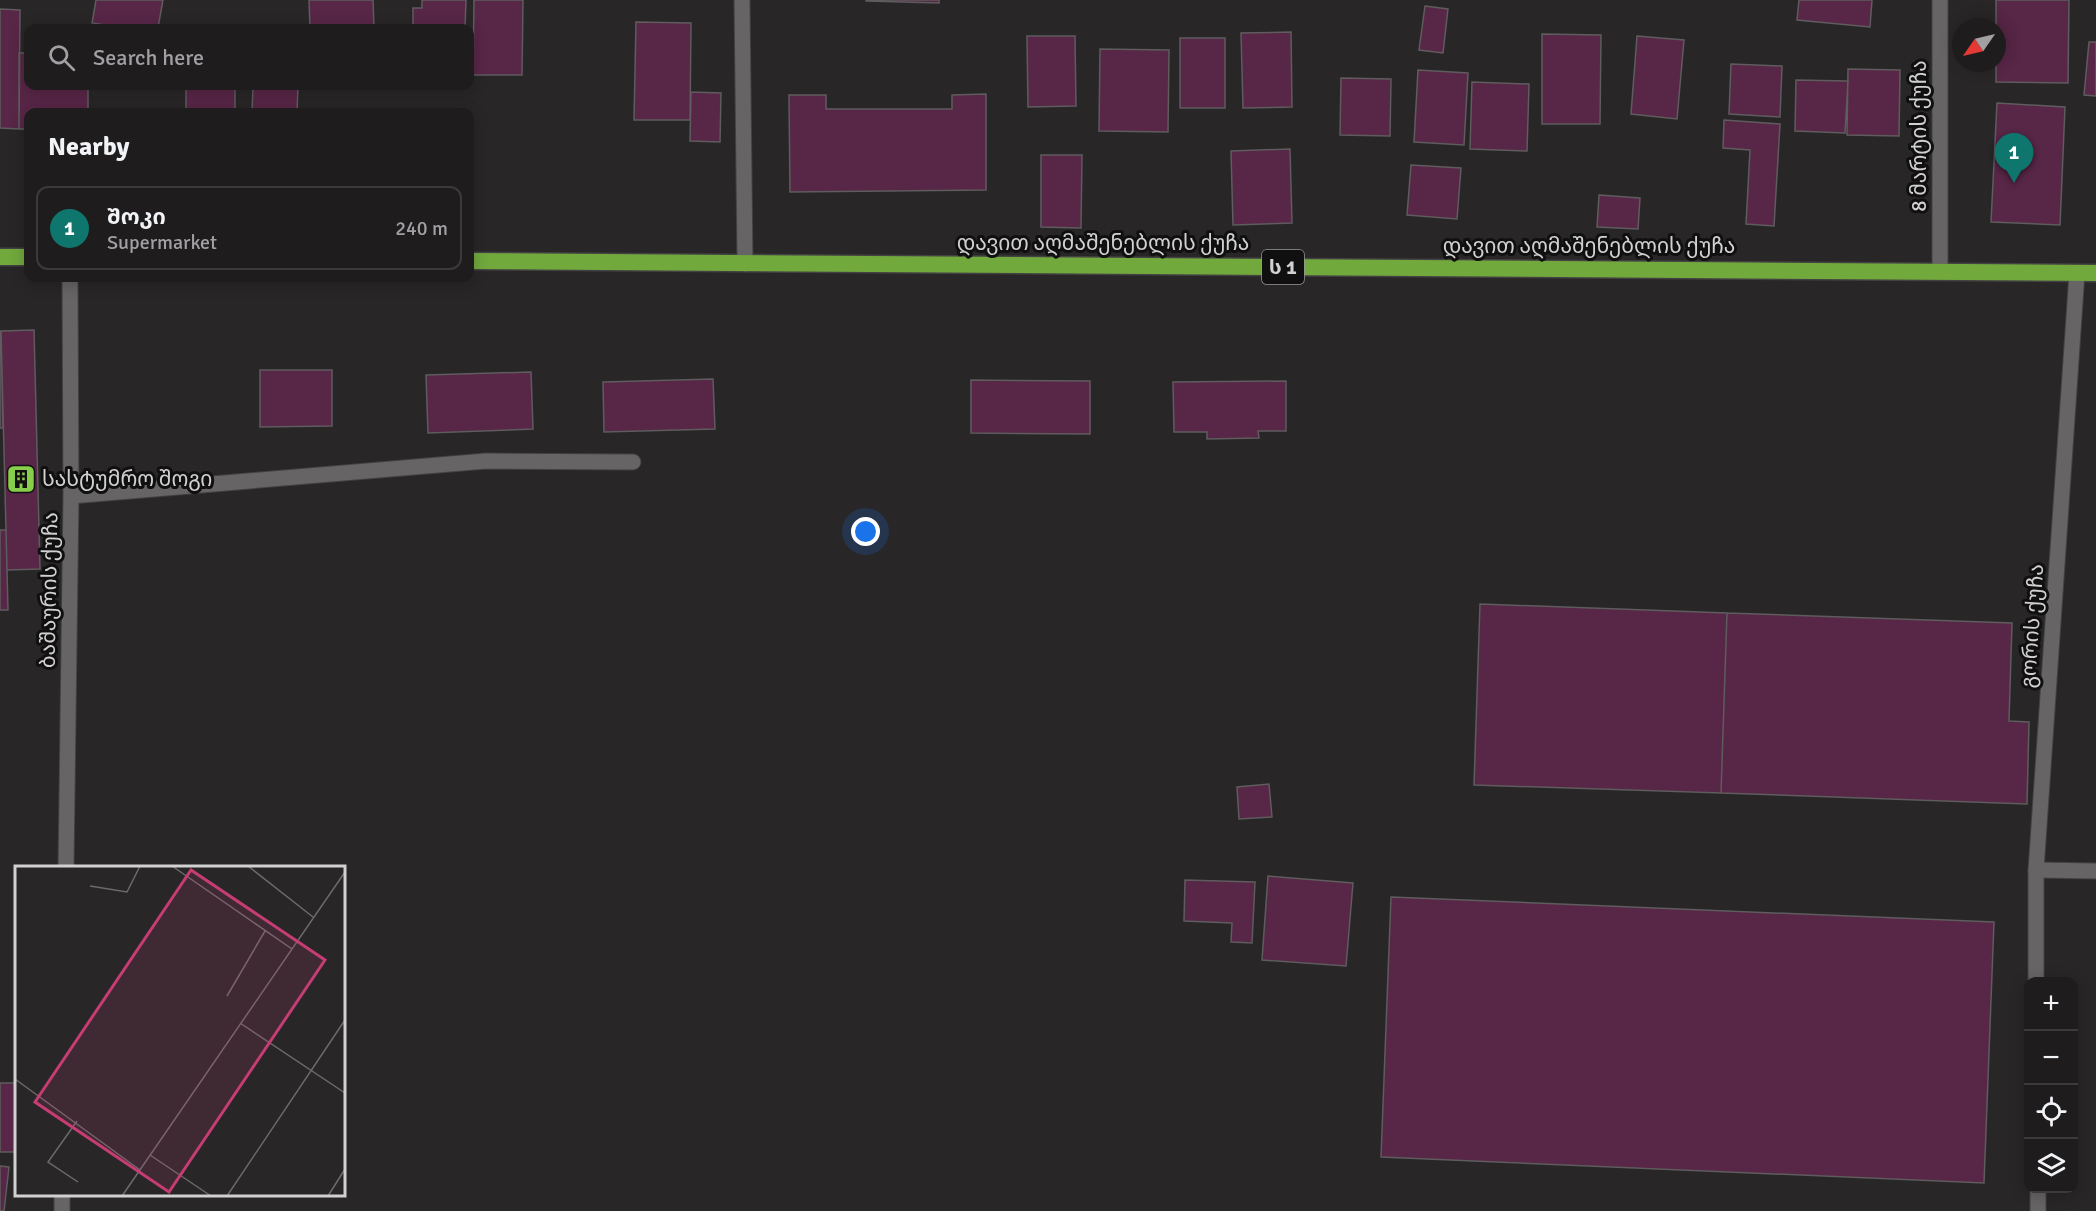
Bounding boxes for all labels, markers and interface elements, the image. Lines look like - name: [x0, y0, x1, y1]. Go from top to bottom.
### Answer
- north arrow: [1952, 18, 2006, 72]
- search box: [24, 24, 474, 90]
- icon: search: [45, 41, 78, 74]
- text: Search here: [93, 44, 204, 71]
- street label: 8 მარტის ქუჩა: [1906, 60, 1932, 212]
- text: Nearby: [48, 131, 129, 163]
- pin: 1: [1994, 134, 2034, 183]
- text: შოკი: [107, 203, 166, 230]
- text: 1: [64, 216, 75, 241]
- text: 240 m: [395, 216, 448, 241]
- text: Supermarket: [107, 230, 217, 255]
- street label: დავით აღმაშენებლის ქუჩა: [957, 230, 1249, 256]
- street label: დავით აღმაშენებლის ქუჩა: [1443, 233, 1735, 259]
- road number: ს 1: [1262, 250, 1304, 284]
- building icon: სასტუმრო შოგი: [5, 463, 37, 495]
- place label: სასტუმრო შოგი: [42, 466, 212, 492]
- street label: ბაშაურის ქუჩა: [35, 512, 63, 668]
- your location: [851, 517, 880, 546]
- street label: გორის ქუჩა: [2015, 563, 2049, 689]
- inset map: [15, 866, 345, 1196]
- map controls: [2024, 977, 2078, 1193]
- button: +: [2024, 977, 2078, 1031]
- button: −: [2024, 1031, 2078, 1085]
- button: locate: [2024, 1085, 2078, 1139]
- button: layers: [2024, 1139, 2078, 1193]

